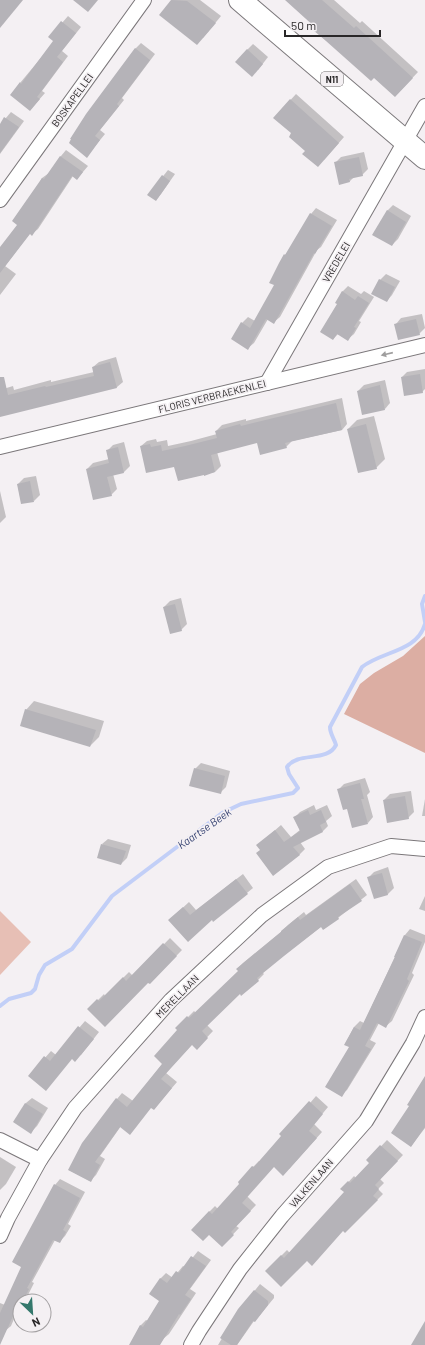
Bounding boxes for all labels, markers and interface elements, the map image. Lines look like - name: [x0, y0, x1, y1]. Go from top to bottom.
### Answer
- scale bar: [285, 12, 380, 38]
- text: 50 m: [291, 18, 316, 32]
- street label: BOSKAPELLEI: [49, 71, 95, 129]
- road number: N11: [321, 72, 343, 86]
- street label: VREDELEI: [320, 240, 352, 284]
- one-way arrow: [381, 352, 393, 358]
- street label: FLORIS VERBRAEKENLEI: [157, 377, 267, 415]
- water label: Kaartse Beek: [175, 804, 234, 851]
- street label: MERELLAAN: [153, 972, 201, 1020]
- street label: VALKENLAAN: [287, 1156, 335, 1210]
- north arrow: [12, 1293, 52, 1333]
- text: N: [30, 1315, 43, 1330]

